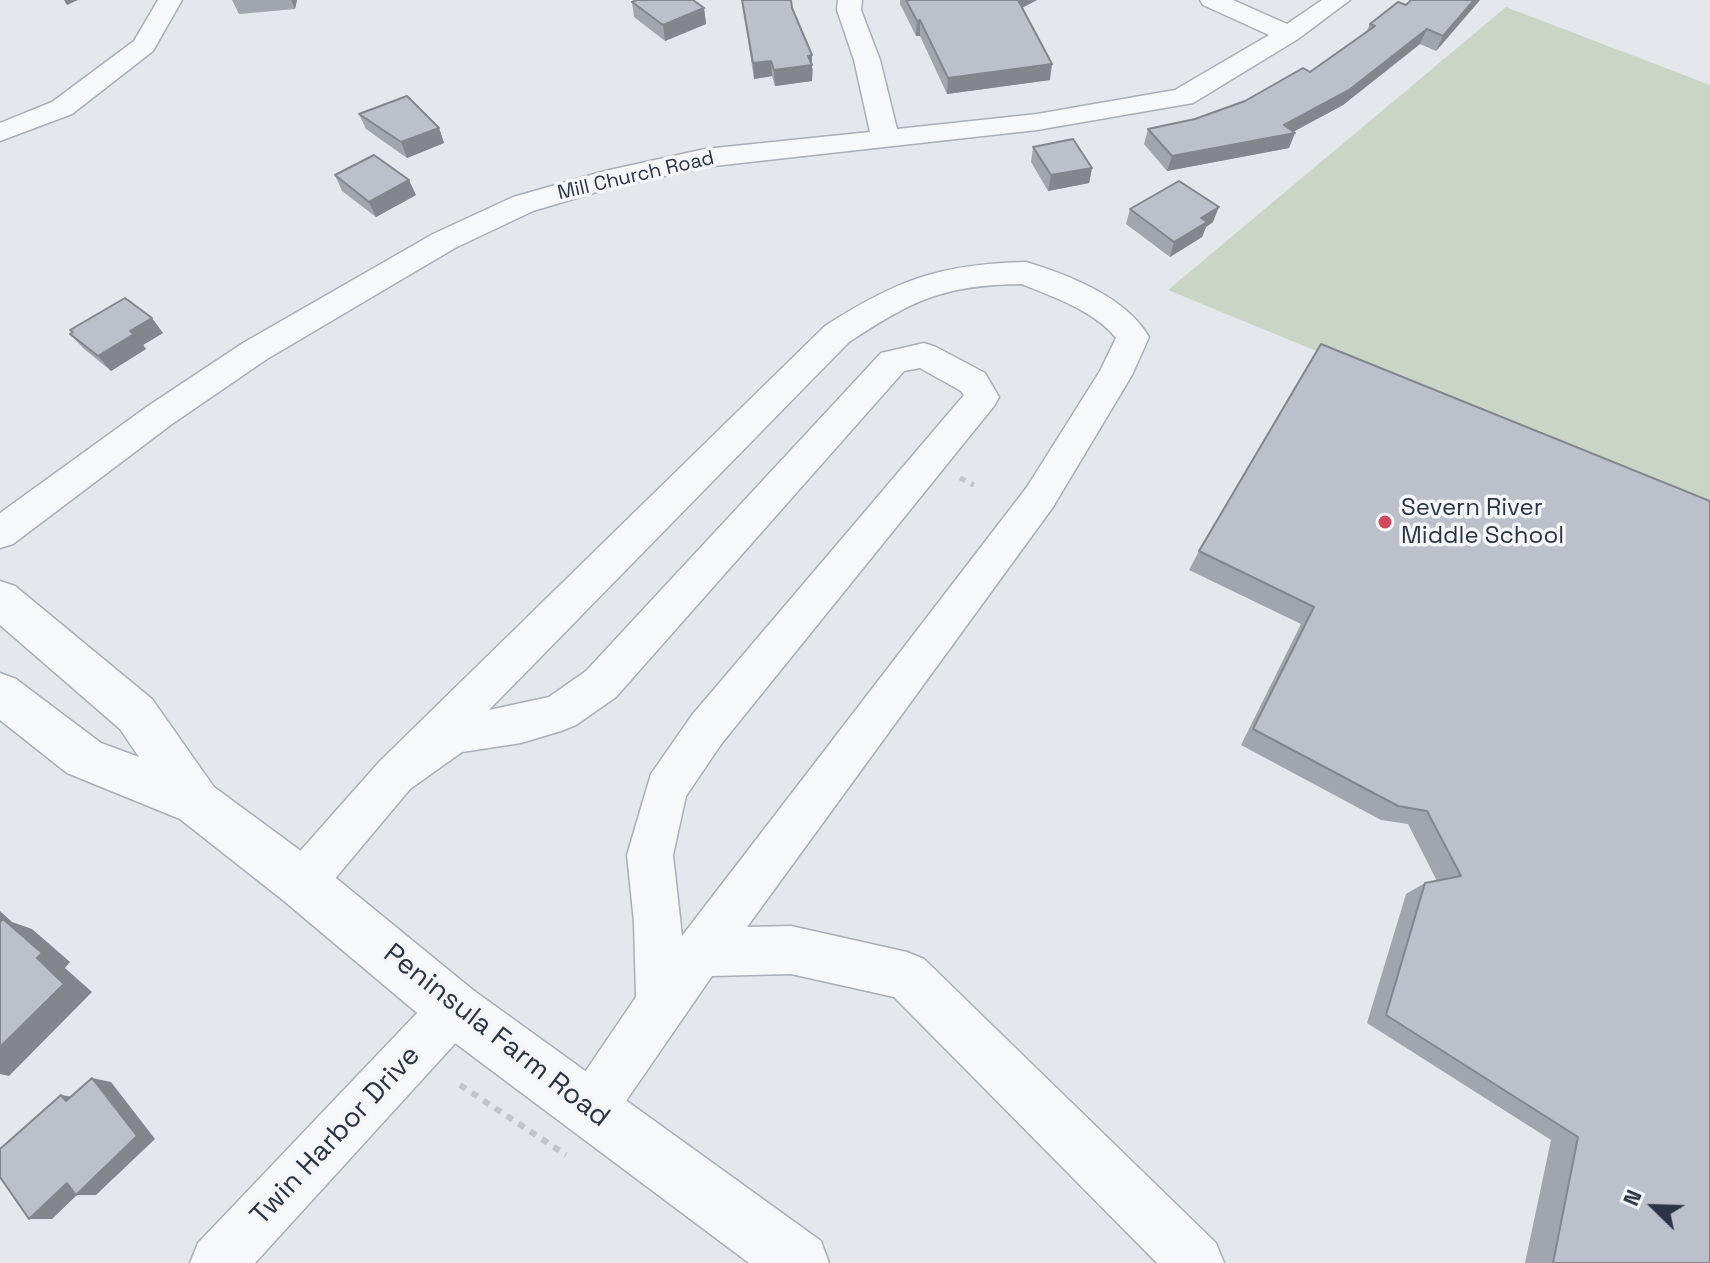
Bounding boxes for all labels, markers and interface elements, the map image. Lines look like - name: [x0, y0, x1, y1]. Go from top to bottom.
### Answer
- street label: Mill Church Road: [555, 146, 717, 206]
- place label: Severn River Middle School: [1401, 494, 1564, 550]
- marker: Severn River Middle School: [1376, 513, 1394, 531]
- street label: Peninsula Farm Road: [376, 937, 616, 1135]
- street label: Twin Harbor Drive: [244, 1039, 428, 1233]
- north arrow: [1614, 1167, 1694, 1247]
- text: N: [1616, 1185, 1648, 1210]

